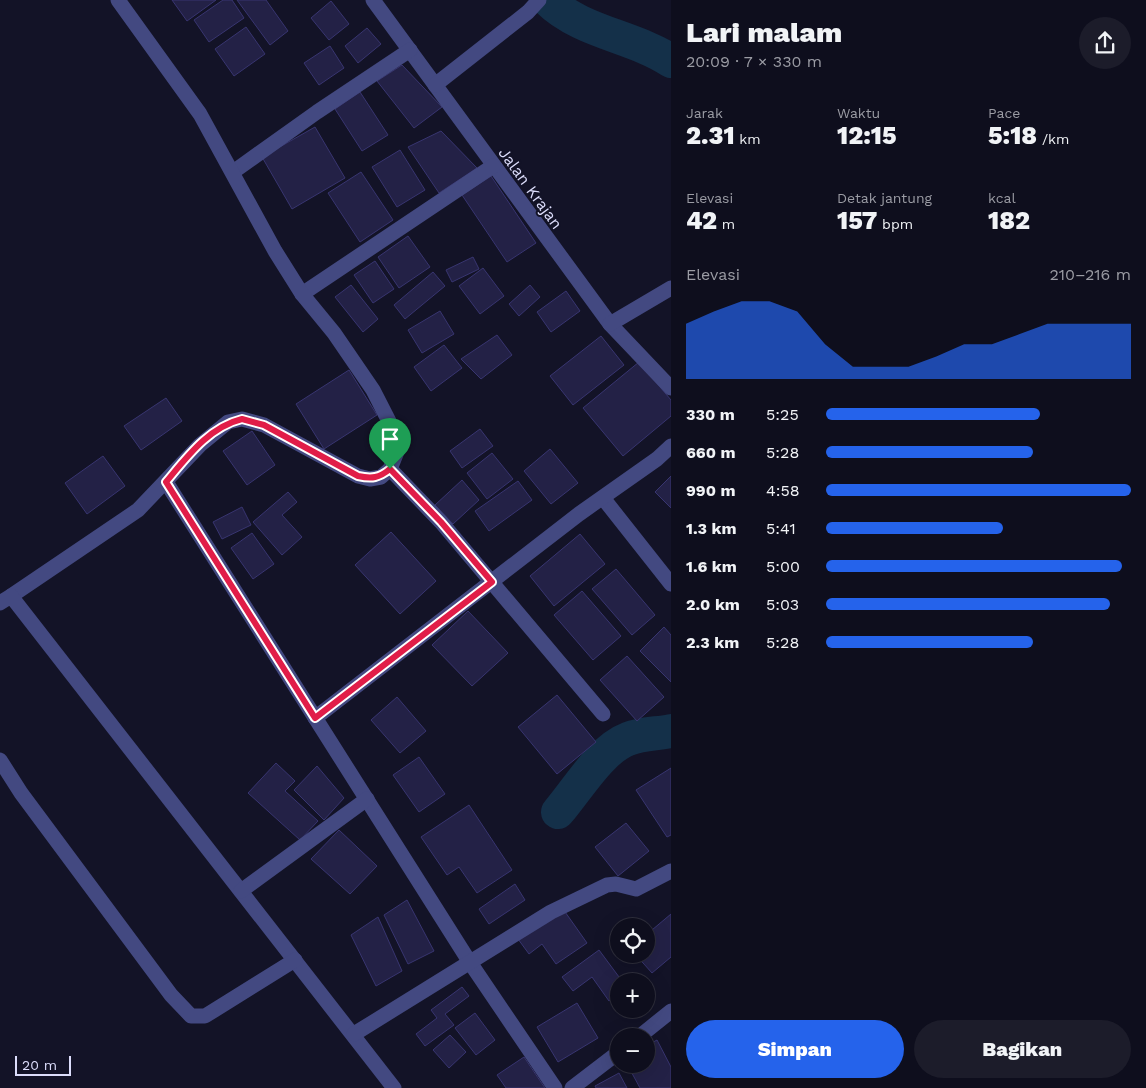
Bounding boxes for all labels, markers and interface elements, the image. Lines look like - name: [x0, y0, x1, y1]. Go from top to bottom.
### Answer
- text: Lari malam: [686, 16, 842, 49]
- button: share: [1079, 17, 1131, 69]
- text: 20:09 · 7 × 330 m: [686, 52, 822, 71]
- text: Jarak: [686, 105, 723, 121]
- text: Waktu: [837, 105, 880, 121]
- text: Pace: [988, 105, 1020, 121]
- text: 2.31: [686, 121, 735, 150]
- text: 12:15: [837, 121, 897, 150]
- text: 5:18: [988, 121, 1037, 150]
- text: km: [735, 131, 761, 147]
- text: /km: [1037, 131, 1069, 147]
- street label: Jalan Krajan: [495, 144, 567, 233]
- text: Elevasi: [686, 190, 733, 206]
- text: Detak jantung: [837, 190, 932, 206]
- text: kcal: [988, 190, 1016, 206]
- text: 42: [686, 206, 717, 235]
- text: 157: [837, 206, 877, 235]
- text: 182: [988, 206, 1030, 235]
- text: m: [717, 216, 735, 232]
- text: bpm: [877, 216, 913, 232]
- text: Elevasi: [686, 265, 740, 284]
- text: 210–216 m: [1049, 265, 1131, 284]
- text: 330 m: [686, 405, 735, 424]
- text: 5:25: [766, 405, 799, 424]
- pin: [369, 418, 411, 469]
- icon: arrive: [376, 425, 404, 453]
- text: 660 m: [686, 443, 736, 462]
- text: 5:28: [766, 443, 799, 462]
- text: 990 m: [686, 481, 736, 500]
- text: 4:58: [766, 481, 800, 500]
- text: 1.3 km: [686, 519, 737, 538]
- text: 5:41: [766, 519, 796, 538]
- text: 1.6 km: [686, 557, 737, 576]
- text: 5:00: [766, 557, 800, 576]
- text: 2.0 km: [686, 595, 740, 614]
- text: 5:03: [766, 595, 799, 614]
- text: 2.3 km: [686, 633, 739, 652]
- text: 5:28: [766, 633, 799, 652]
- map controls: [610, 918, 655, 1073]
- button: locate: [610, 918, 655, 963]
- button: +: [610, 973, 655, 1018]
- button: Simpan: [686, 1020, 904, 1078]
- button: Bagikan: [914, 1020, 1131, 1078]
- button: −: [610, 1028, 655, 1073]
- scale bar: [15, 1053, 71, 1076]
- text: 20 m: [22, 1057, 57, 1073]

